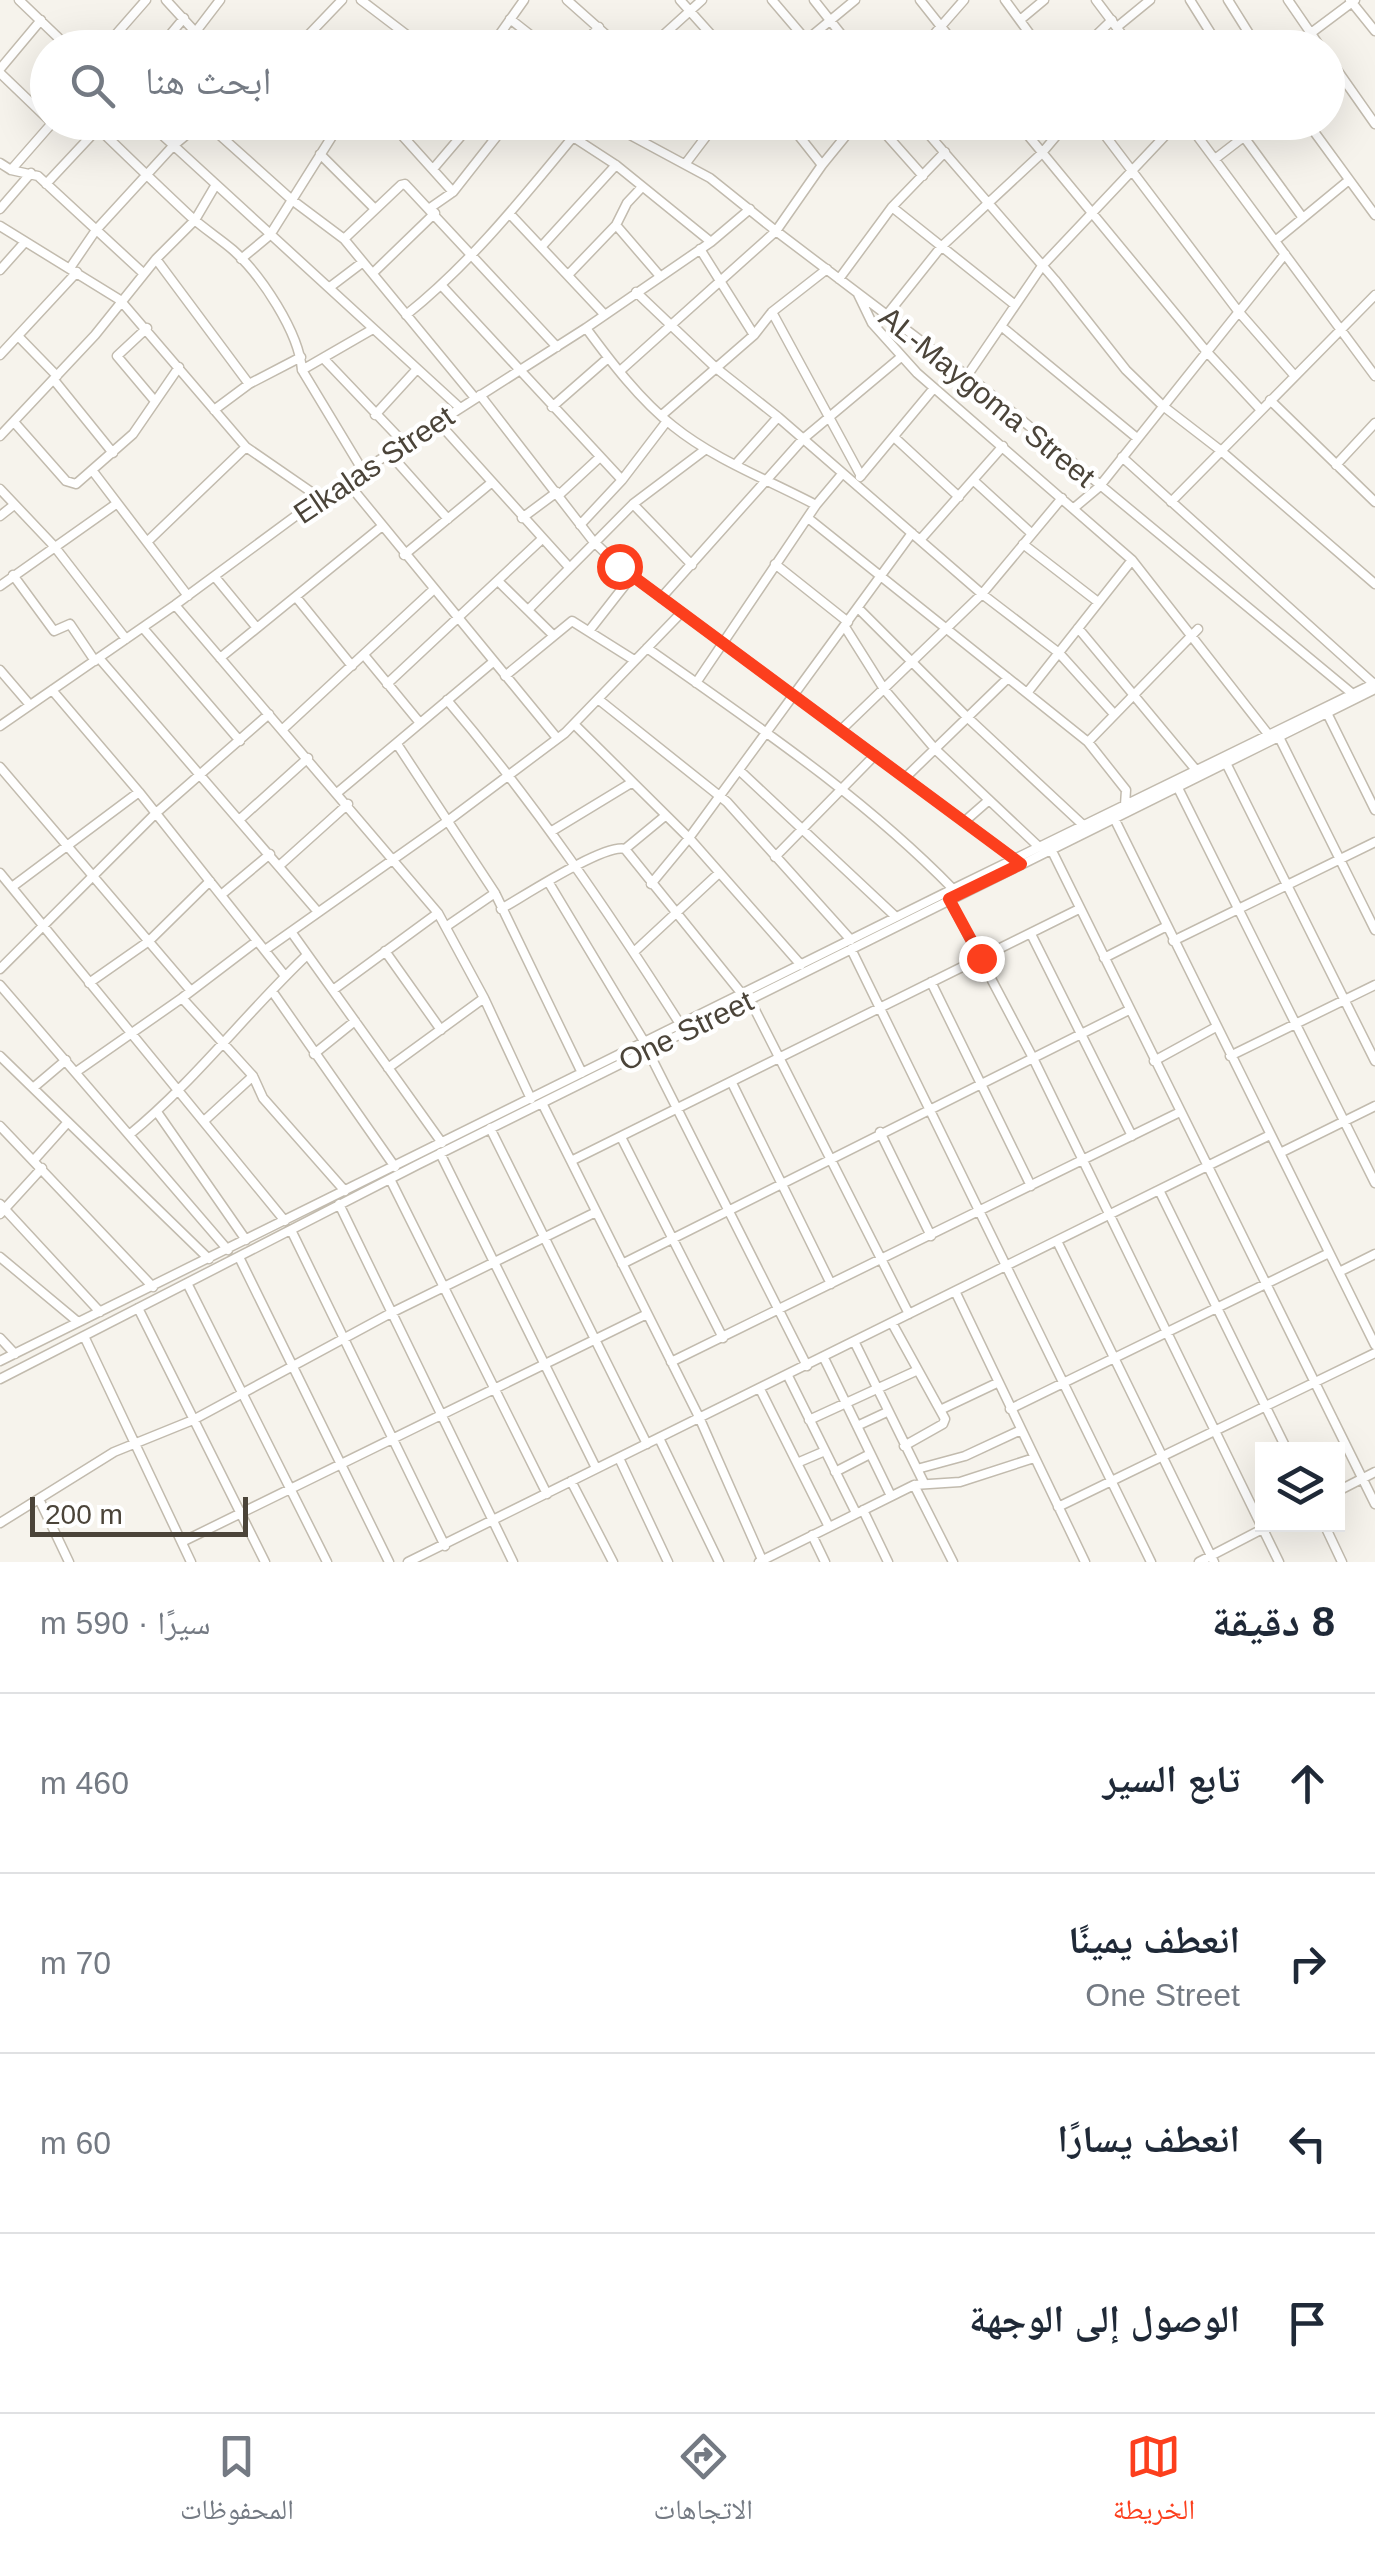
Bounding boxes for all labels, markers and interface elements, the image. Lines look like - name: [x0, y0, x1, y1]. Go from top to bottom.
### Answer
- search box: [30, 30, 1345, 140]
- icon: search: [65, 58, 120, 113]
- text: ابحث هنا: [145, 60, 271, 102]
- street label: AL-Maygoma Street: [873, 300, 1102, 494]
- street label: Elkalas Street: [288, 399, 460, 530]
- route start: [597, 544, 643, 590]
- route end: [959, 936, 1005, 982]
- street label: One Street: [613, 984, 759, 1077]
- map controls: [1255, 1442, 1345, 1532]
- button: layers: [1255, 1442, 1345, 1532]
- scale bar: [30, 1492, 248, 1536]
- text: 200 m: [45, 1499, 123, 1530]
- text: 8 دقيقة: [1212, 1598, 1335, 1645]
- text: سيرًا · 590 m: [40, 1605, 211, 1641]
- icon: ahead: [1280, 1756, 1335, 1811]
- text: تابع السير: [1103, 1758, 1240, 1800]
- text: 460 m: [40, 1765, 129, 1801]
- text: انعطف يمينًا: [1068, 1919, 1240, 1961]
- icon: right: [1280, 1936, 1335, 1991]
- text: 70 m: [40, 1945, 111, 1981]
- text: One Street: [1085, 1977, 1240, 2013]
- icon: left: [1280, 2116, 1335, 2171]
- text: انعطف يسارًا: [1057, 2118, 1240, 2160]
- text: 60 m: [40, 2125, 111, 2161]
- icon: arrive: [1280, 2296, 1335, 2351]
- text: الوصول إلى الوجهة: [969, 2298, 1240, 2340]
- tab: المحفوظات: [180, 2429, 294, 2537]
- tab: الاتجاهات: [654, 2429, 753, 2537]
- tab: الخريطة: [1113, 2429, 1195, 2537]

